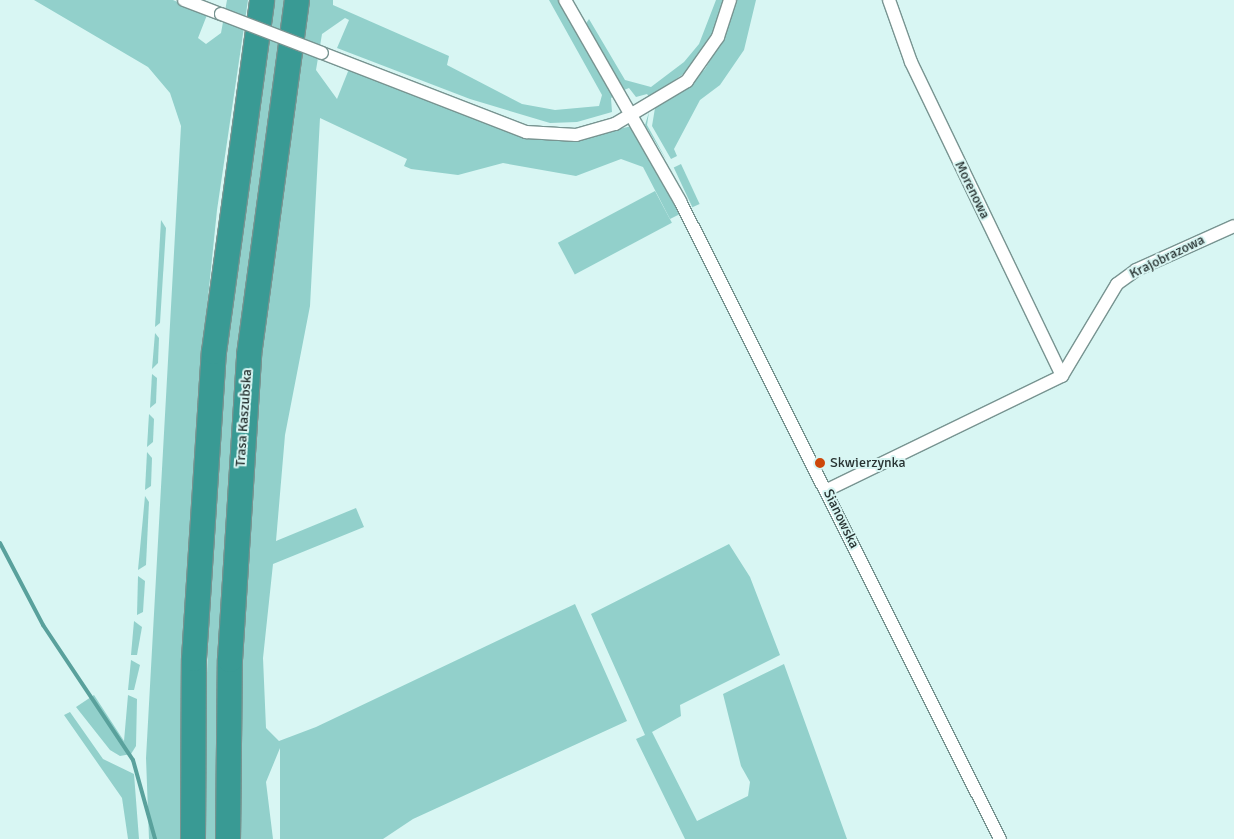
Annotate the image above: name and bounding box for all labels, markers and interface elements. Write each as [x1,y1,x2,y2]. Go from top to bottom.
street label: Morenowa [951,158,993,222]
street label: Krajobrazowa [1127,232,1207,282]
street label: Trasa Kaszubska [232,369,256,467]
place label: Skwierzynka [830,455,906,471]
marker: Skwierzynka [814,457,826,469]
street label: Sianowska [819,487,863,551]

